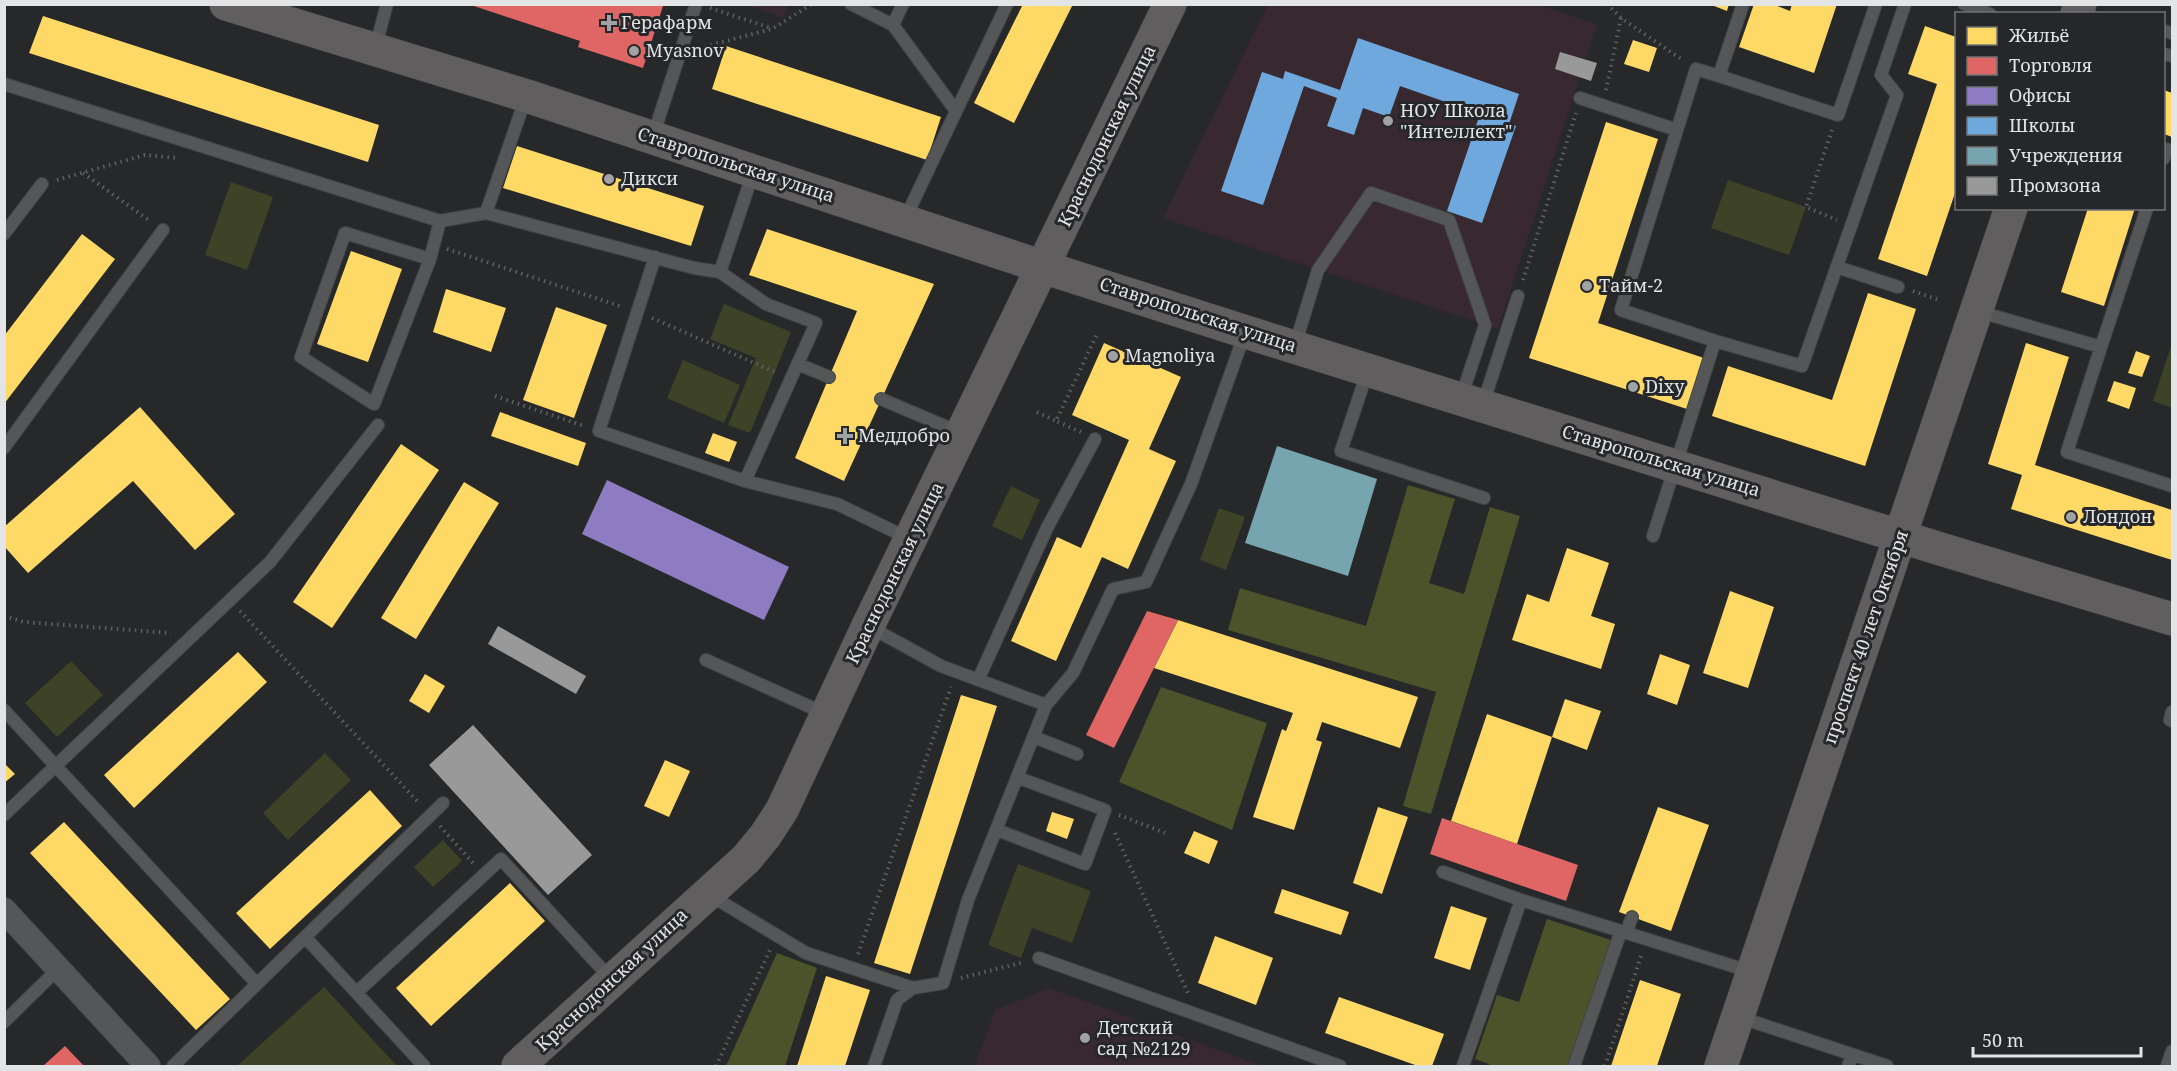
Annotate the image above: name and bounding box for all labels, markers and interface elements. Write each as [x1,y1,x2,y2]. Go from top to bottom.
place label: Герафарм [621,10,712,34]
legend [1955,12,2165,210]
marker: Герафарм [602,16,616,30]
text: Жильё [2008,23,2069,47]
place label: Myasnov [646,38,724,62]
street label: Краснодонская улица [1052,41,1161,231]
marker: Myasnov [627,44,641,58]
text: Торговля [2009,53,2092,77]
text: Офисы [2009,83,2071,107]
place label: НОУ Школа "Интеллект" [1400,98,1512,143]
text: Школы [2009,113,2075,137]
marker: НОУ Школа "Интеллект" [1381,114,1395,128]
street label: Ставропольская улица [635,121,838,207]
text: Учреждения [2009,143,2123,167]
place label: Дикси [621,166,678,190]
marker: Дикси [602,172,616,186]
text: Промзона [2009,173,2101,197]
street label: Ставропольская улица [1097,271,1300,357]
place label: Тайм-2 [1599,273,1663,297]
marker: Тайм-2 [1580,279,1594,293]
place label: Magnoliya [1125,343,1215,367]
marker: Magnoliya [1106,349,1120,363]
place label: Dixy [1645,374,1685,398]
marker: Dixy [1626,380,1640,394]
street label: Ставропольская улица [1559,418,1763,502]
place label: Меддобро [858,423,950,447]
marker: Меддобро [836,427,854,445]
street label: Краснодонская улица [840,478,949,668]
place label: Лондон [2083,504,2152,528]
marker: Лондон [2064,510,2078,524]
street label: проспект 40 лет Октября [1817,527,1913,747]
street label: Краснодонская улица [530,902,692,1056]
place label: Детский сад №2129 [1097,1015,1191,1060]
scale bar [1973,1020,2141,1058]
text: 50 m [1982,1028,2024,1052]
marker: Детский сад №2129 [1078,1031,1092,1045]

